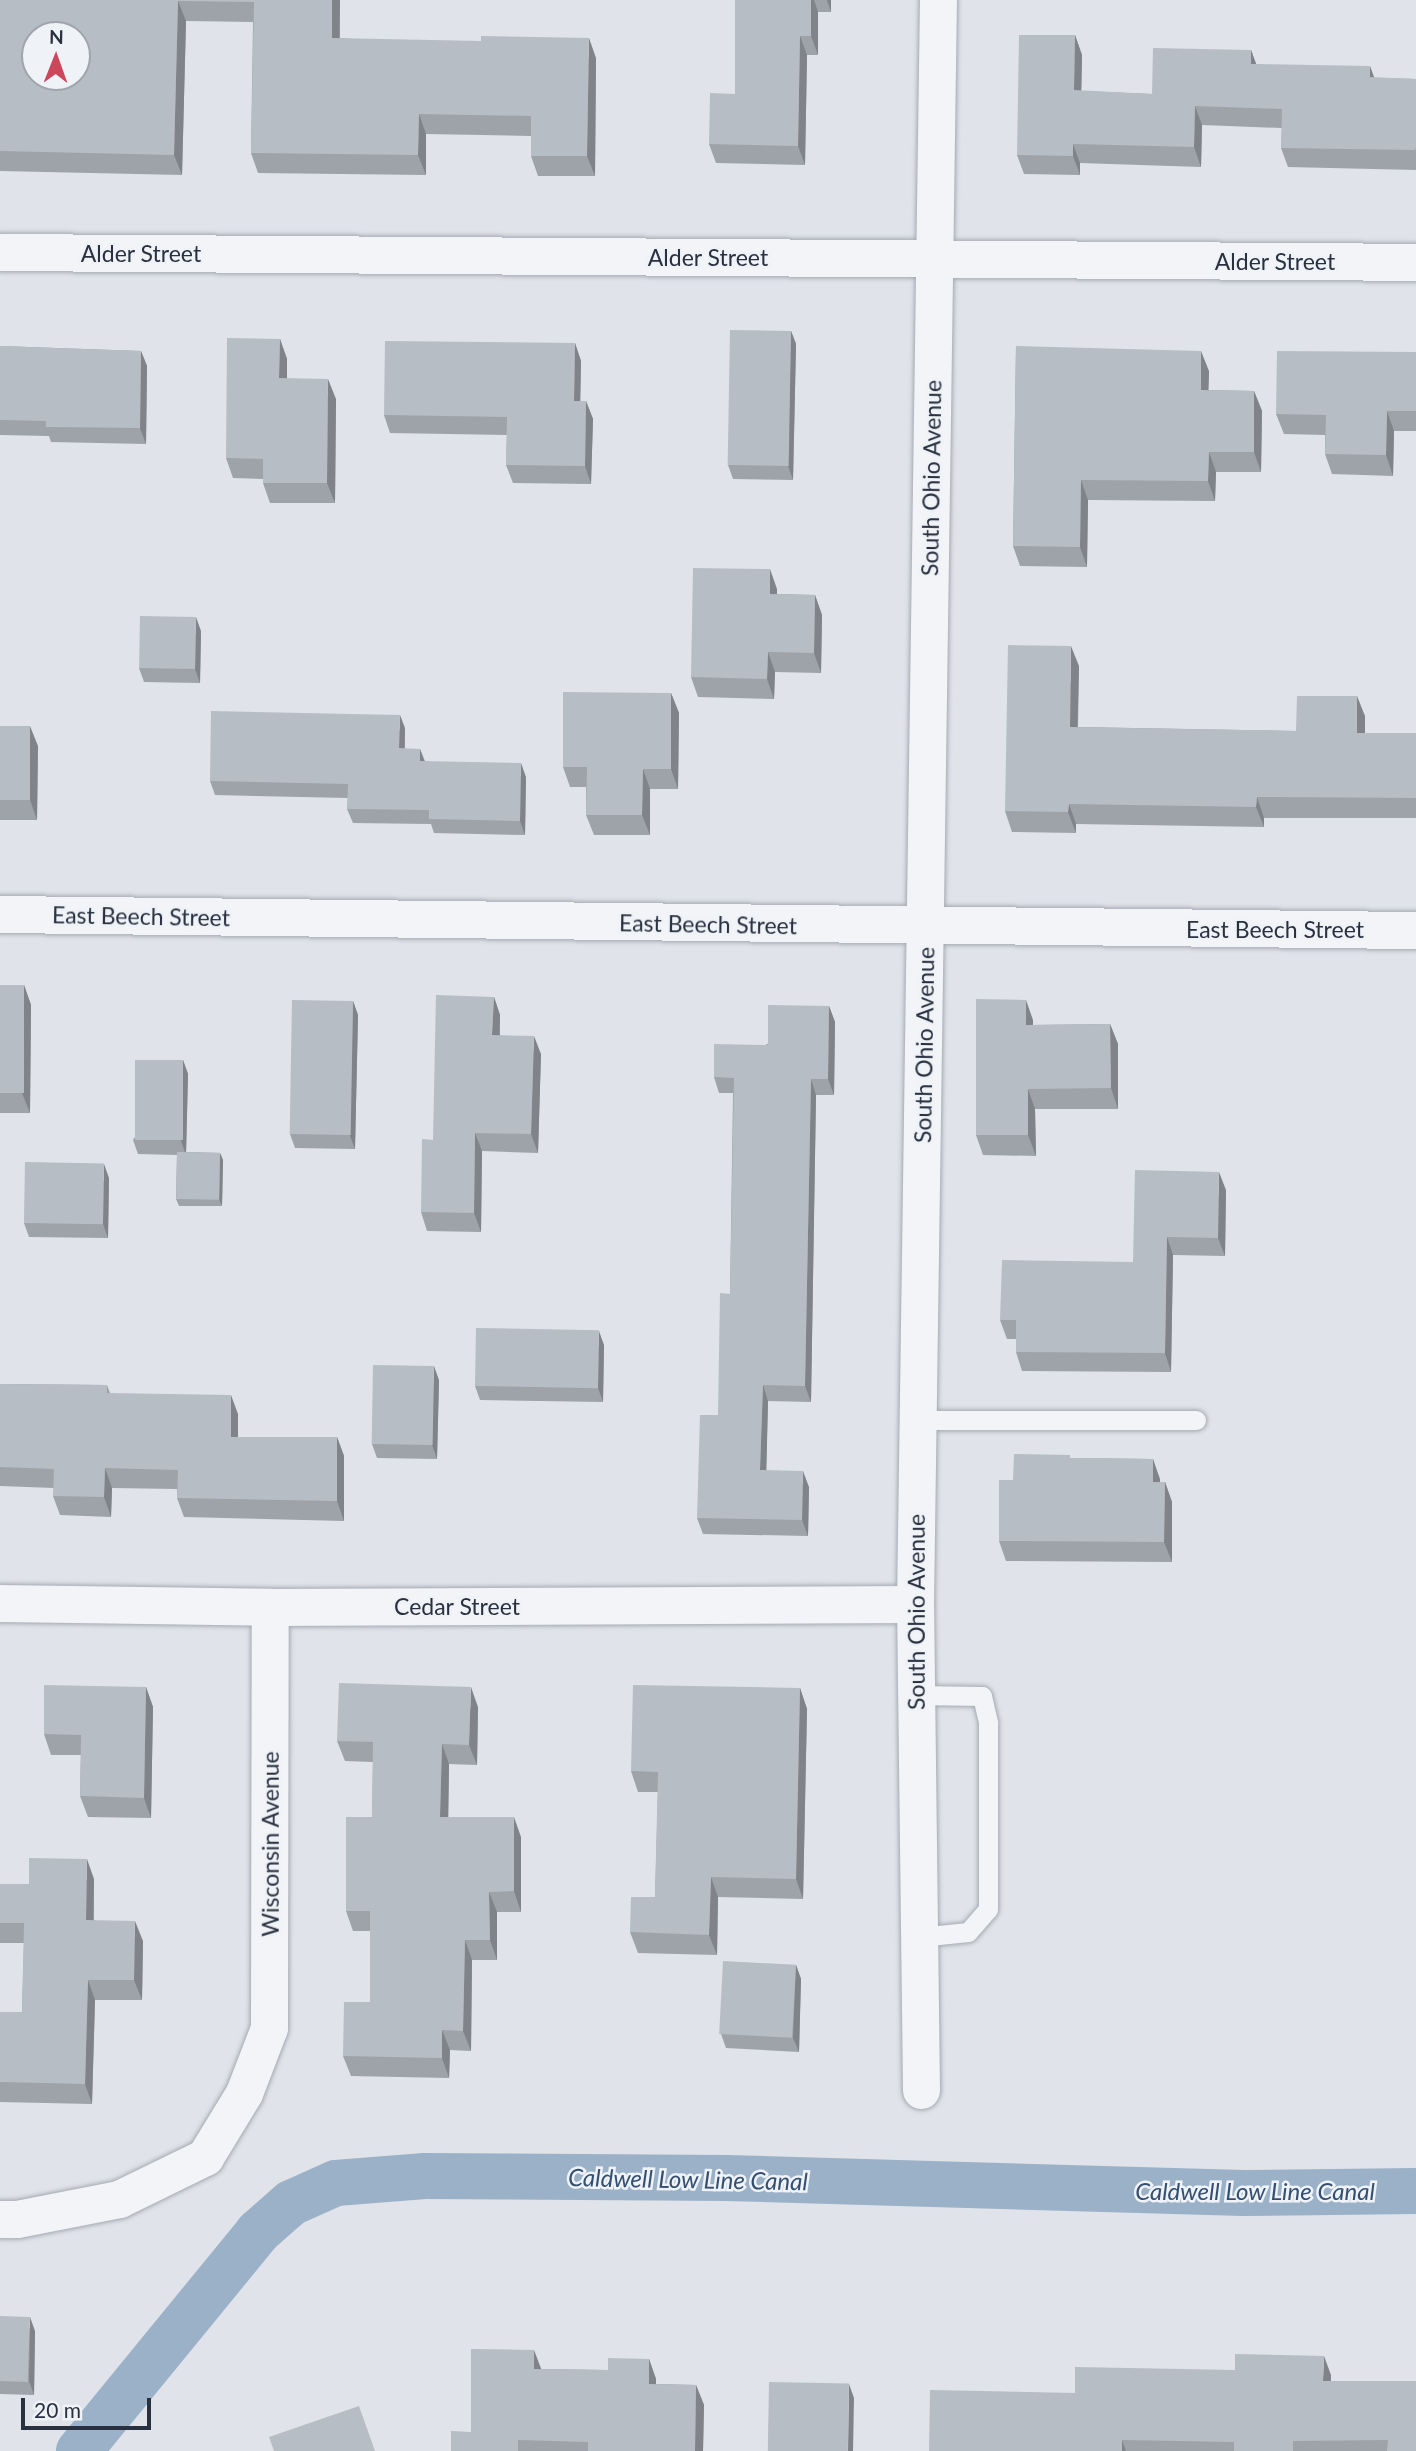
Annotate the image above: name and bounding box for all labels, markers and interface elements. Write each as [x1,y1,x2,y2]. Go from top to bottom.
north arrow [21,21,91,91]
text: N [49,25,64,48]
street label: Alder Street [81,239,201,267]
street label: Alder Street [648,243,768,271]
street label: Alder Street [1215,247,1335,275]
street label: South Ohio Avenue [915,379,947,577]
street label: East Beech Street [52,901,230,931]
street label: East Beech Street [619,909,797,939]
street label: East Beech Street [1186,915,1364,943]
street label: South Ohio Avenue [908,946,940,1144]
street label: South Ohio Avenue [902,1514,930,1710]
street label: Cedar Street [394,1592,520,1620]
street label: Wisconsin Avenue [256,1751,284,1937]
water label: Caldwell Low Line Canal [568,2163,808,2195]
water label: Caldwell Low Line Canal [1135,2177,1375,2205]
scale bar [24,2384,154,2428]
text: 20 m [34,2397,81,2422]

